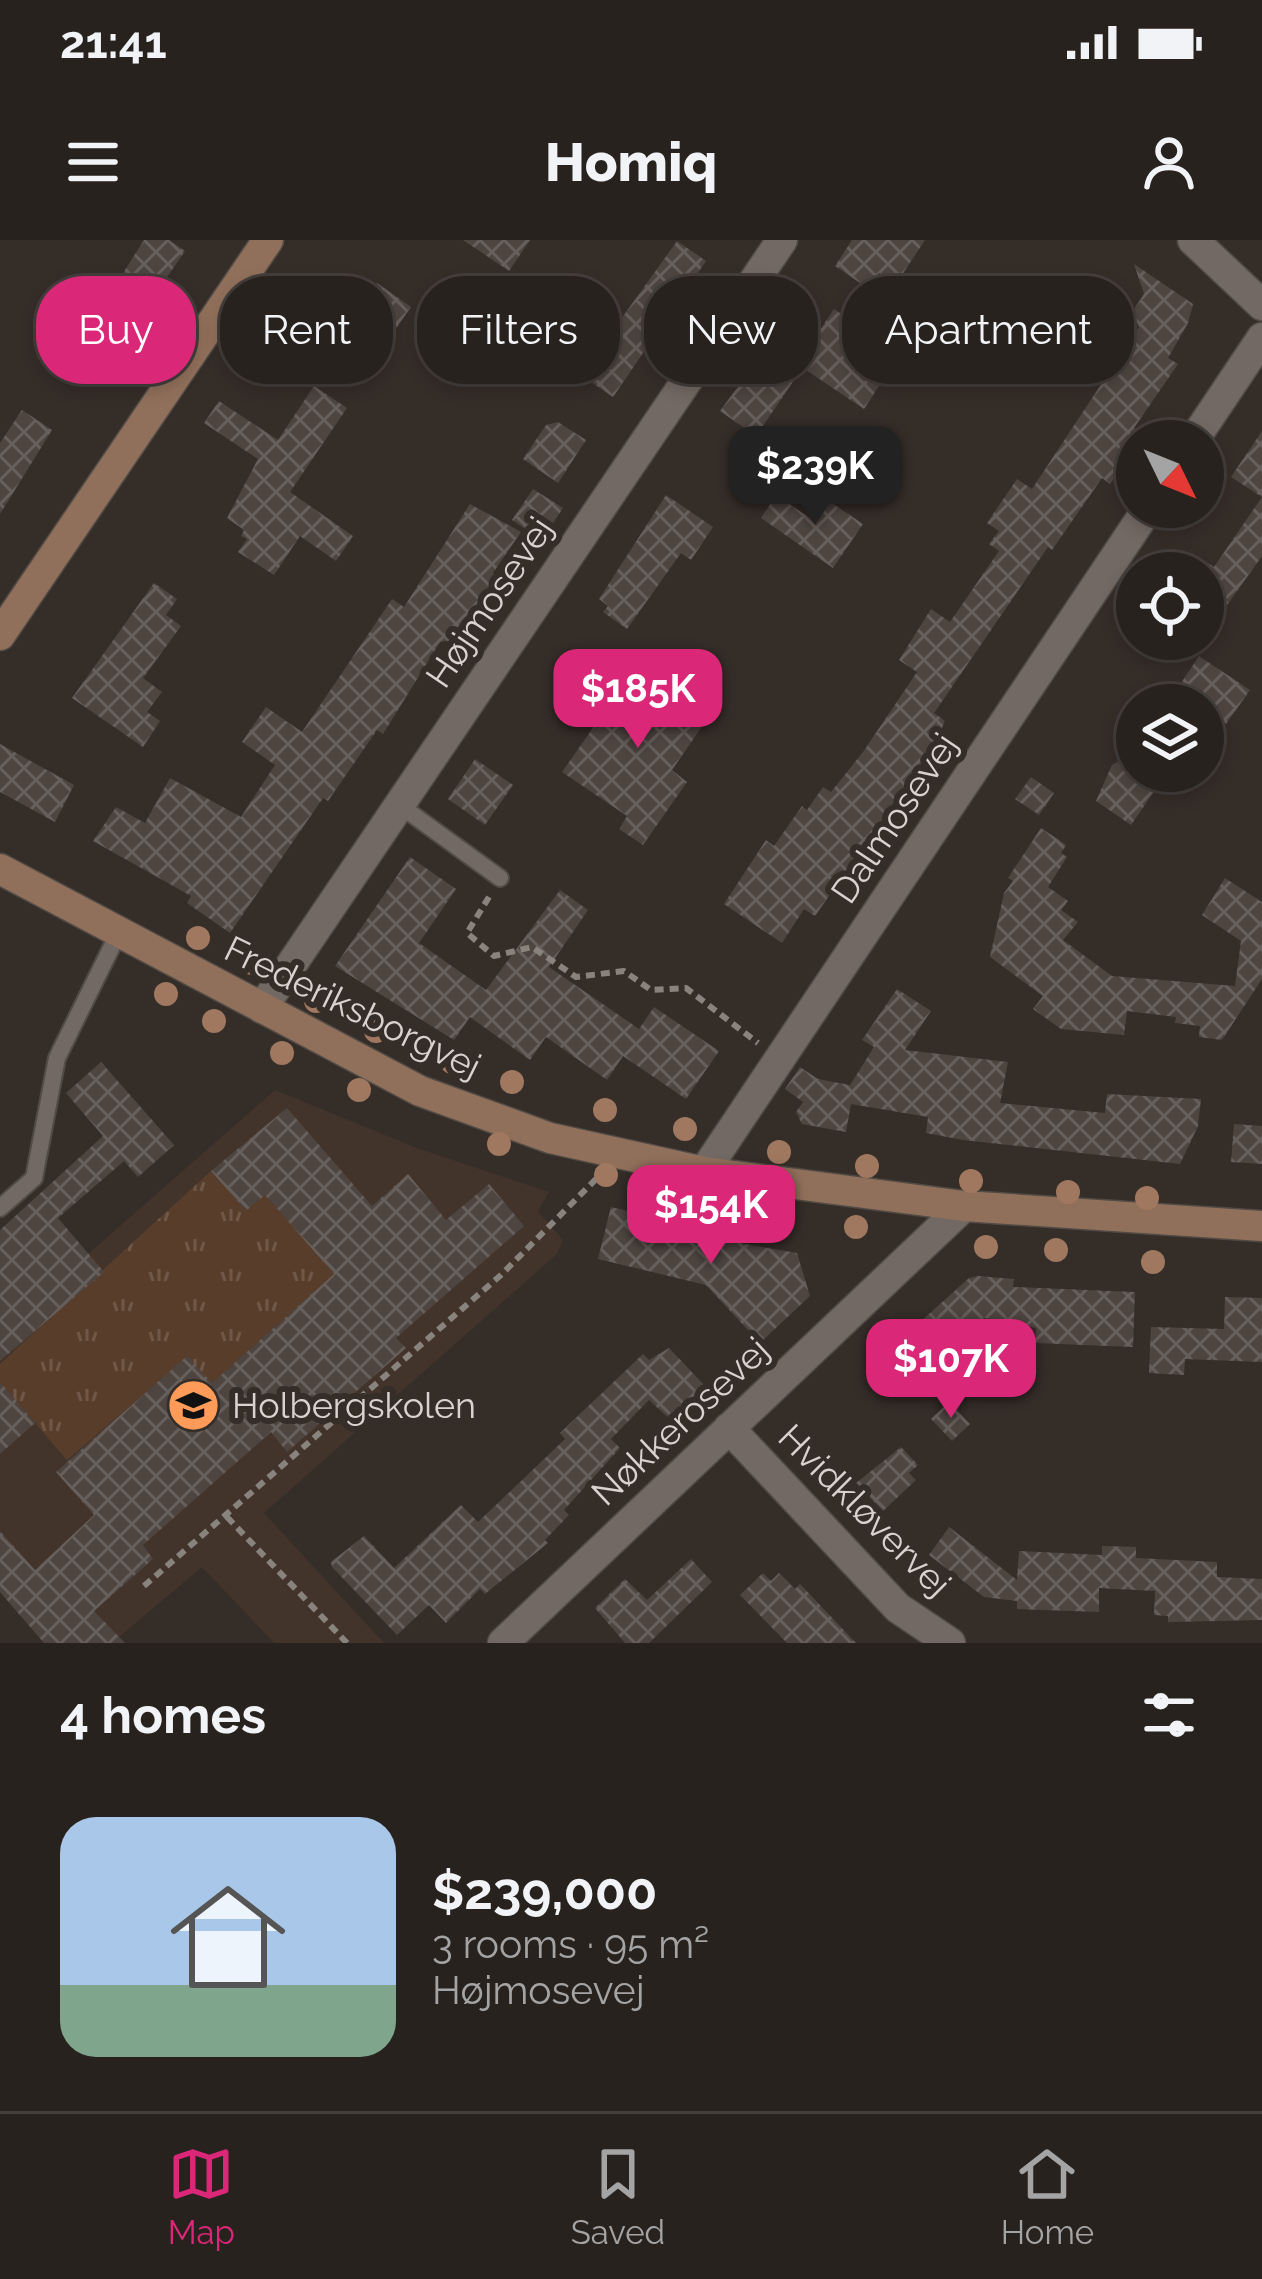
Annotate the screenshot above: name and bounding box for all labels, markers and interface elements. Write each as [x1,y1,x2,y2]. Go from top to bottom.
text: 21:41 [60,16,167,69]
icon: menu [60,129,126,195]
icon: person [1136,129,1202,195]
text: Homiq [545,130,717,194]
chip: Buy [36,276,196,384]
chip: Rent [220,276,393,384]
chip: Filters [417,276,620,384]
chip: New [644,276,818,384]
chip: Apartment [842,276,1134,384]
north arrow [1116,420,1224,528]
map controls [1116,420,1224,792]
pin: $239K [731,426,899,528]
text: $239K [756,442,874,488]
street label: Højmosevej [417,509,561,695]
button: locate [1116,552,1224,660]
pin: $185K [554,649,722,751]
text: $185K [580,665,696,711]
button: layers [1116,684,1224,792]
street label: Dalmosevej [822,725,966,911]
street label: Frederiksborgvej [218,927,488,1087]
pin: $154K [627,1165,795,1267]
text: $154K [654,1181,768,1227]
pin: $107K [867,1319,1035,1421]
street label: Nøkkerosevej [583,1328,777,1514]
text: $107K [893,1335,1009,1381]
school or university icon: Holbergskolen [165,1377,221,1433]
place label: Holbergskolen [232,1384,476,1426]
street label: Hvidkløvervej [770,1415,960,1605]
icon: filters [1136,1682,1202,1748]
text: 4 homes [60,1685,266,1745]
text: $239,000 [432,1861,657,1921]
icon: home [156,1865,300,2009]
text: 3 rooms · 95 m² [432,1921,709,1967]
text: Højmosevej [432,1967,644,2013]
tab: Map [168,2141,235,2252]
tab: Saved [571,2141,665,2252]
tab: Home [1001,2141,1094,2252]

